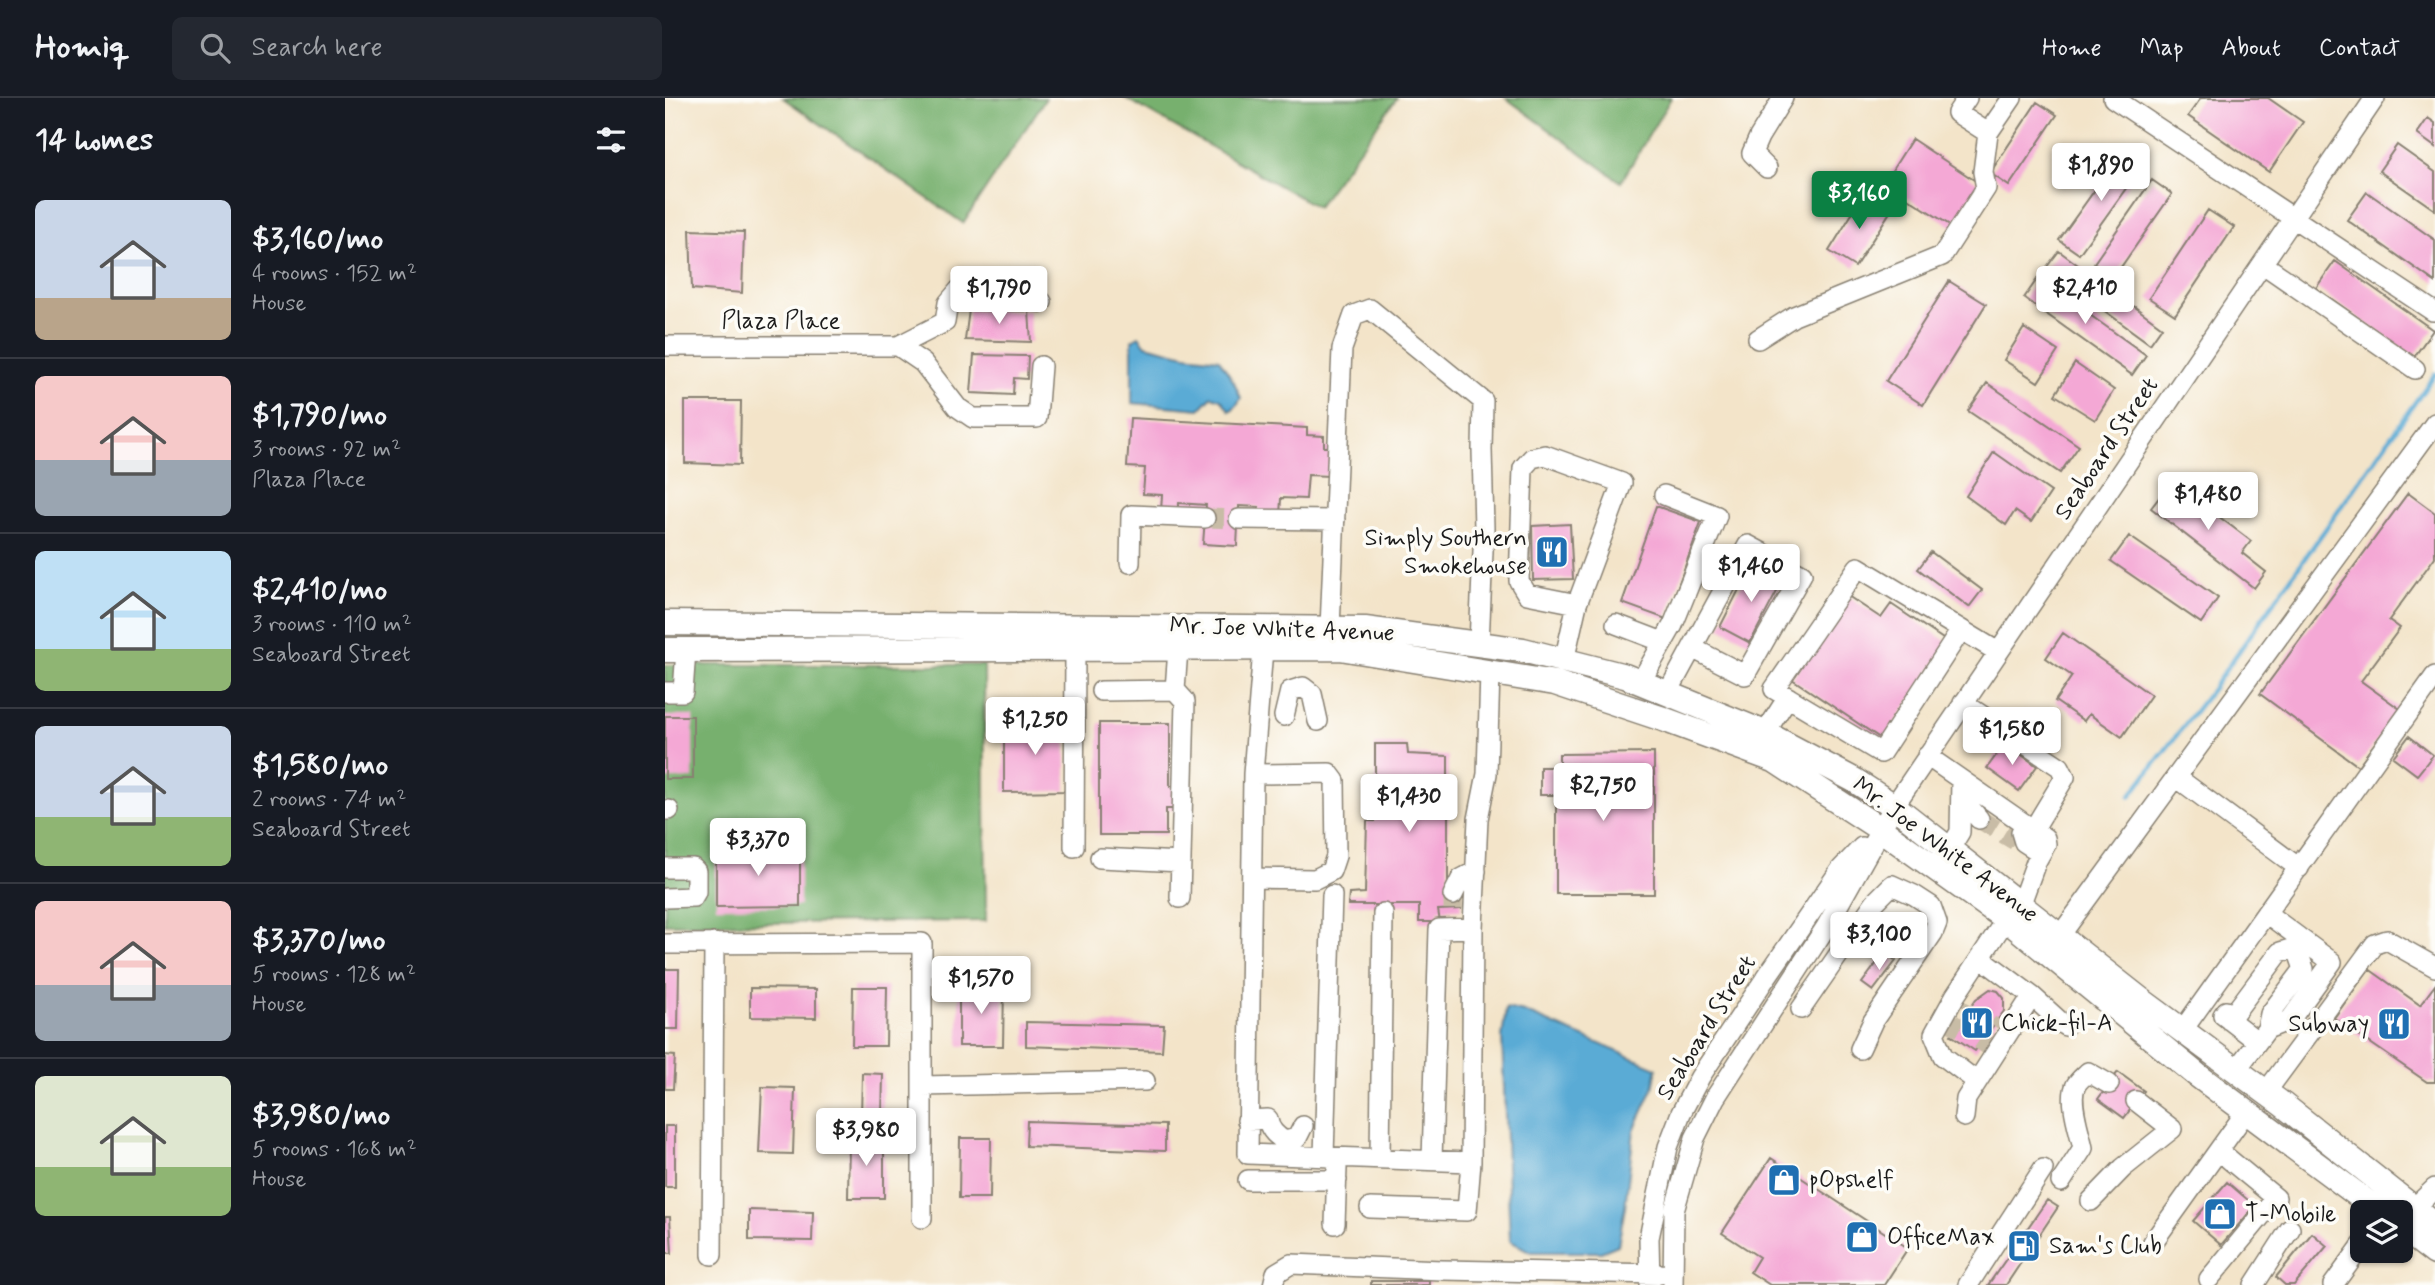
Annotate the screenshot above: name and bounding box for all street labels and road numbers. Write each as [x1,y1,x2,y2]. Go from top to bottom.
street label: Plaza Place [722,306,841,337]
street label: Seaboard Street [2048,372,2166,526]
street label: Mr. Joe White Avenue [1169,611,1395,649]
street label: Mr. Joe White Avenue [1846,770,2044,930]
street label: Seaboard Street [1650,950,1764,1106]

